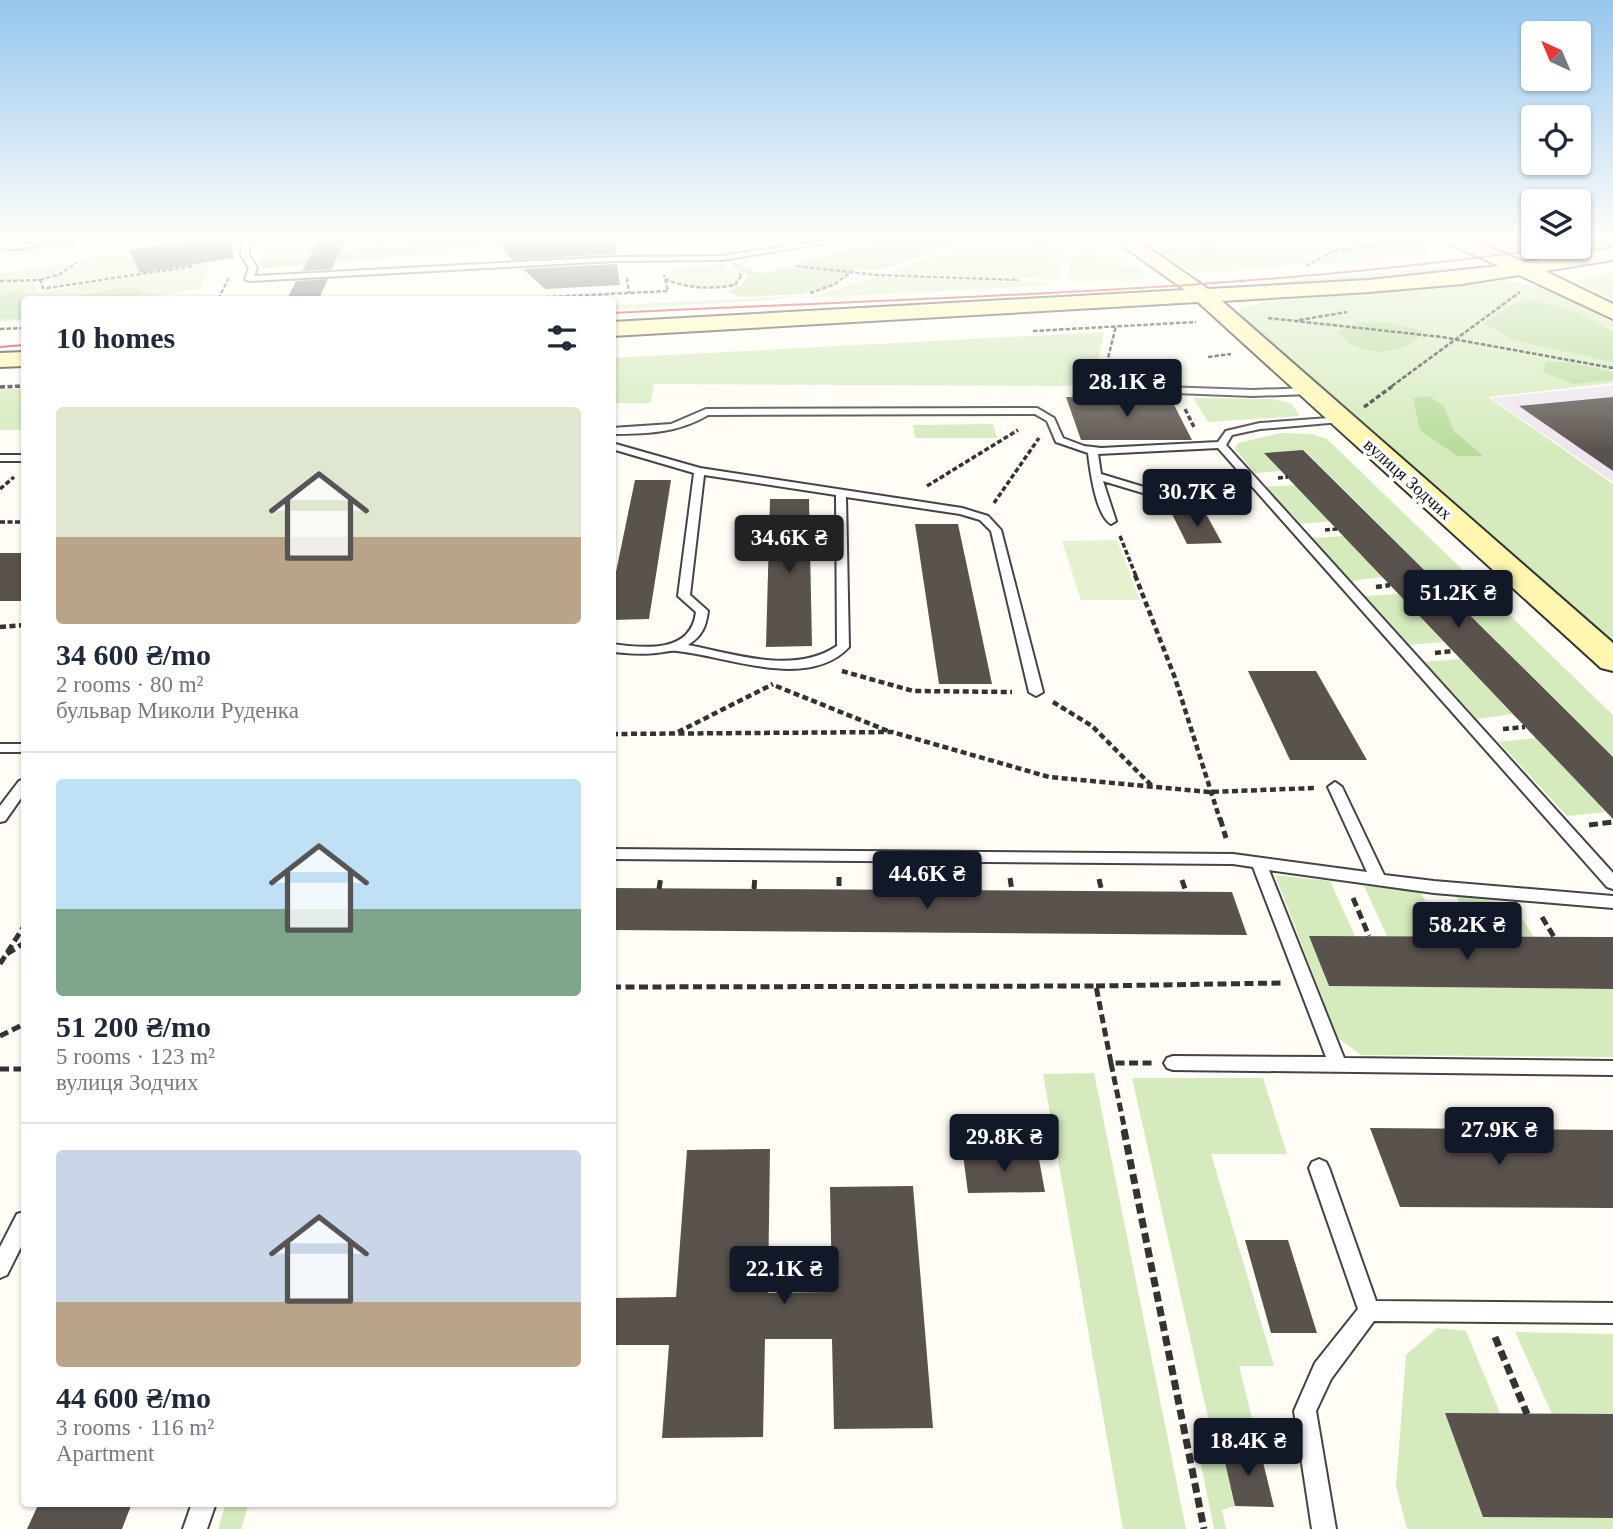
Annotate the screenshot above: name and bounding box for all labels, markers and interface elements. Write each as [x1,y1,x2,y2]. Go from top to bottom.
north arrow [1521,21,1591,91]
map controls [1521,21,1591,259]
button: locate [1521,105,1591,175]
button: layers [1521,189,1591,259]
icon: filters [543,319,581,357]
text: 10 homes [56,321,175,354]
pin: 28.1K ₴ [1062,360,1192,419]
text: 28.1K ₴ [1089,369,1165,394]
street label: вулиця Зодчих [1360,434,1456,524]
icon: home [256,453,382,579]
pin: 30.7K ₴ [1132,470,1262,529]
text: 30.7K ₴ [1159,479,1235,504]
pin: 34.6K ₴ [724,516,854,575]
text: 34.6K ₴ [751,525,827,550]
pin: 51.2K ₴ [1393,570,1523,630]
text: 51.2K ₴ [1420,580,1496,605]
text: 34 600 ₴/mo [56,638,211,671]
text: 2 rooms · 80 m² [56,672,203,697]
text: бульвар Миколи Руденка [56,698,299,723]
icon: home [256,825,382,951]
pin: 44.6K ₴ [862,852,992,911]
text: 44.6K ₴ [889,861,965,886]
pin: 58.2K ₴ [1402,902,1532,962]
text: 58.2K ₴ [1429,912,1505,937]
text: 51 200 ₴/mo [56,1010,211,1043]
text: 5 rooms · 123 m² [56,1044,215,1069]
text: вулиця Зодчих [56,1070,198,1095]
pin: 27.9K ₴ [1434,1108,1564,1167]
pin: 29.8K ₴ [939,1114,1069,1174]
text: 27.9K ₴ [1461,1117,1537,1142]
text: 29.8K ₴ [966,1124,1042,1149]
icon: home [256,1196,382,1322]
pin: 22.1K ₴ [719,1246,849,1306]
text: 22.1K ₴ [746,1256,822,1281]
text: 44 600 ₴/mo [56,1381,211,1414]
text: 3 rooms · 116 m² [56,1415,214,1440]
pin: 18.4K ₴ [1183,1418,1313,1478]
text: 18.4K ₴ [1210,1428,1286,1453]
text: Apartment [56,1441,154,1466]

